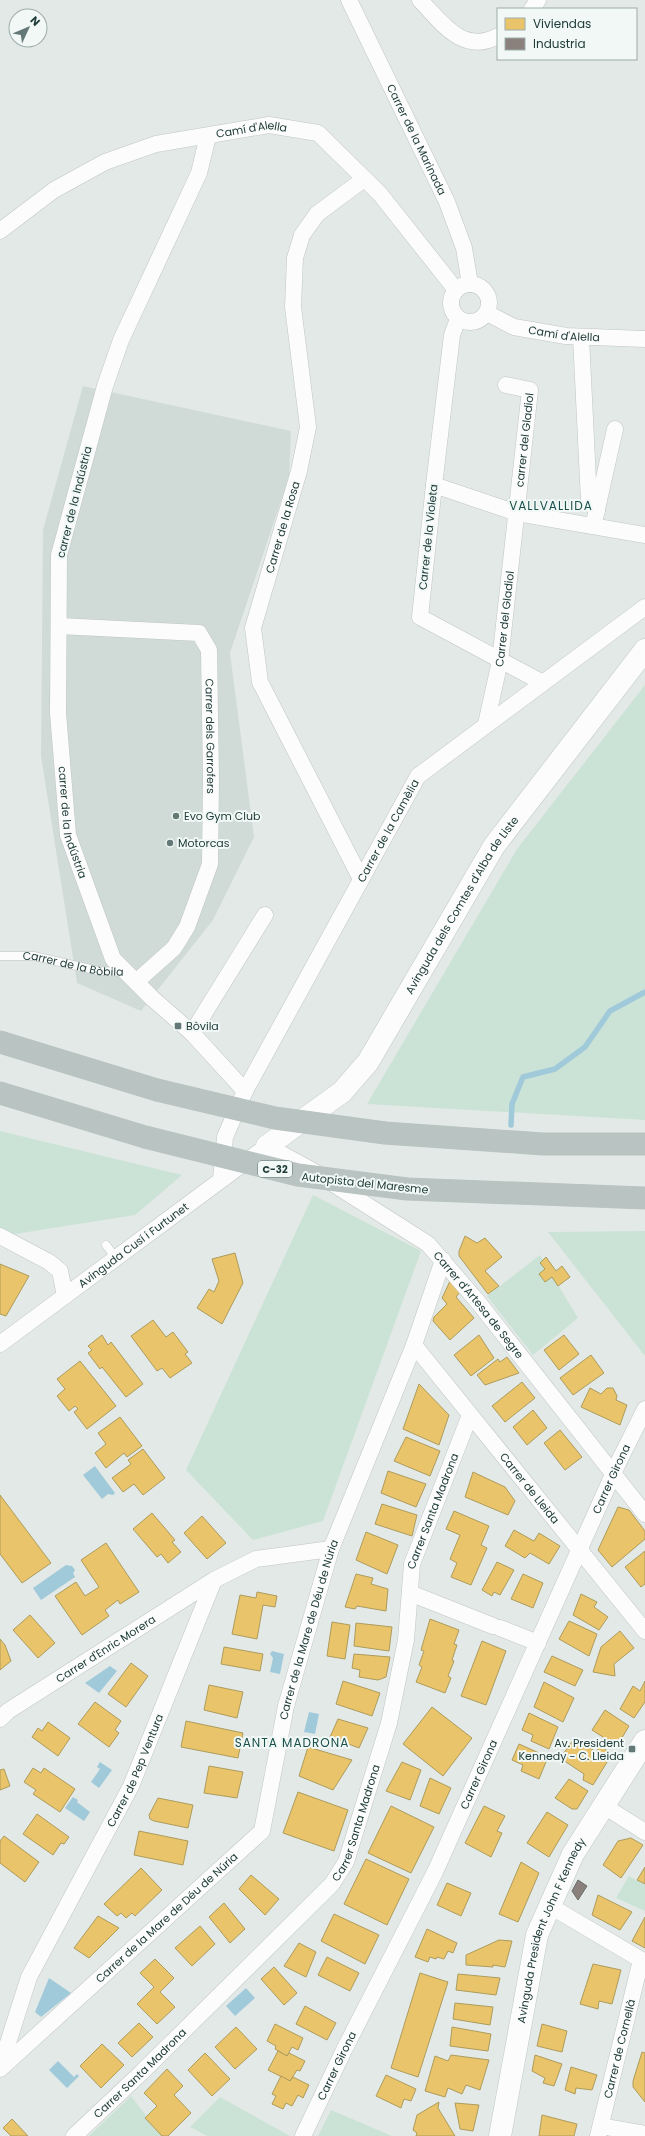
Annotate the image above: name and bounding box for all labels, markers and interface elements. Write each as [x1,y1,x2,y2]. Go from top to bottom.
north arrow [8,8,48,48]
legend [497,8,637,60]
text: N [27,13,44,30]
text: Viviendas [533,15,591,32]
text: Industria [533,35,586,52]
street label: Carrer de la Marinada [383,81,450,198]
street label: Camí d'Alella [215,117,288,142]
street label: Camí d'Alella [527,322,600,345]
street label: carrer del Gladiol [511,392,538,488]
street label: carrer de la Indústria [52,444,96,560]
street label: Carrer de la Rosa [261,479,304,575]
street label: Carrer de la Violeta [414,483,442,591]
district label: VALLVALLIDA [509,497,593,514]
street label: Carrer del Gladiol [491,570,518,668]
street label: Carrer dels Garrofers [201,678,219,794]
street label: carrer de la Indústria [54,766,91,881]
street label: Carrer de la Camèlia [353,776,423,885]
place label: Evo Gym Club [184,808,260,824]
marker: Evo Gym Club [171,811,181,821]
street label: Avinguda dels Comtes d'Alba de Liste [401,813,522,997]
place label: Motorcas [178,835,230,851]
marker: Motorcas [165,838,175,848]
street label: Carrer de la Bòbila [23,948,124,980]
place label: Bòvila [186,1018,219,1034]
marker: Bòvila [173,1021,183,1031]
road number: C-32 [258,1161,292,1177]
street label: Autopista del Maresme [301,1168,429,1198]
street label: Avinguda Cusí i Furtunet [75,1199,192,1291]
street label: Carrer d'Artesa de Segre [430,1248,528,1362]
street label: Carrer Girona [588,1441,634,1516]
street label: Carrer de Lleida [496,1449,563,1527]
street label: Carrer Santa Madrona [404,1451,462,1570]
street label: Carrer de la Mare de Déu de Núria [276,1537,342,1721]
street label: Carrer d'Enric Morera [53,1611,159,1687]
street label: Carrer de Pep Ventura [103,1711,167,1830]
district label: SANTA MADRONA [235,1734,349,1751]
place label: Av. President Kennedy - C. Lleida [519,1735,624,1764]
street label: Carrer Girona [456,1737,501,1812]
marker: Av. President Kennedy - C. Lleida [627,1744,637,1754]
street label: Carrer Santa Madrona [328,1762,384,1884]
street label: Avinguda President John F Kennedy [513,1834,590,2024]
street label: Carrer de la Mare de Déu de Núria [92,1849,241,1987]
street label: Carrer de Cornellà [600,1997,639,2100]
street label: Carrer Santa Madrona [90,2025,190,2122]
street label: Carrer Girona [313,2028,360,2103]

